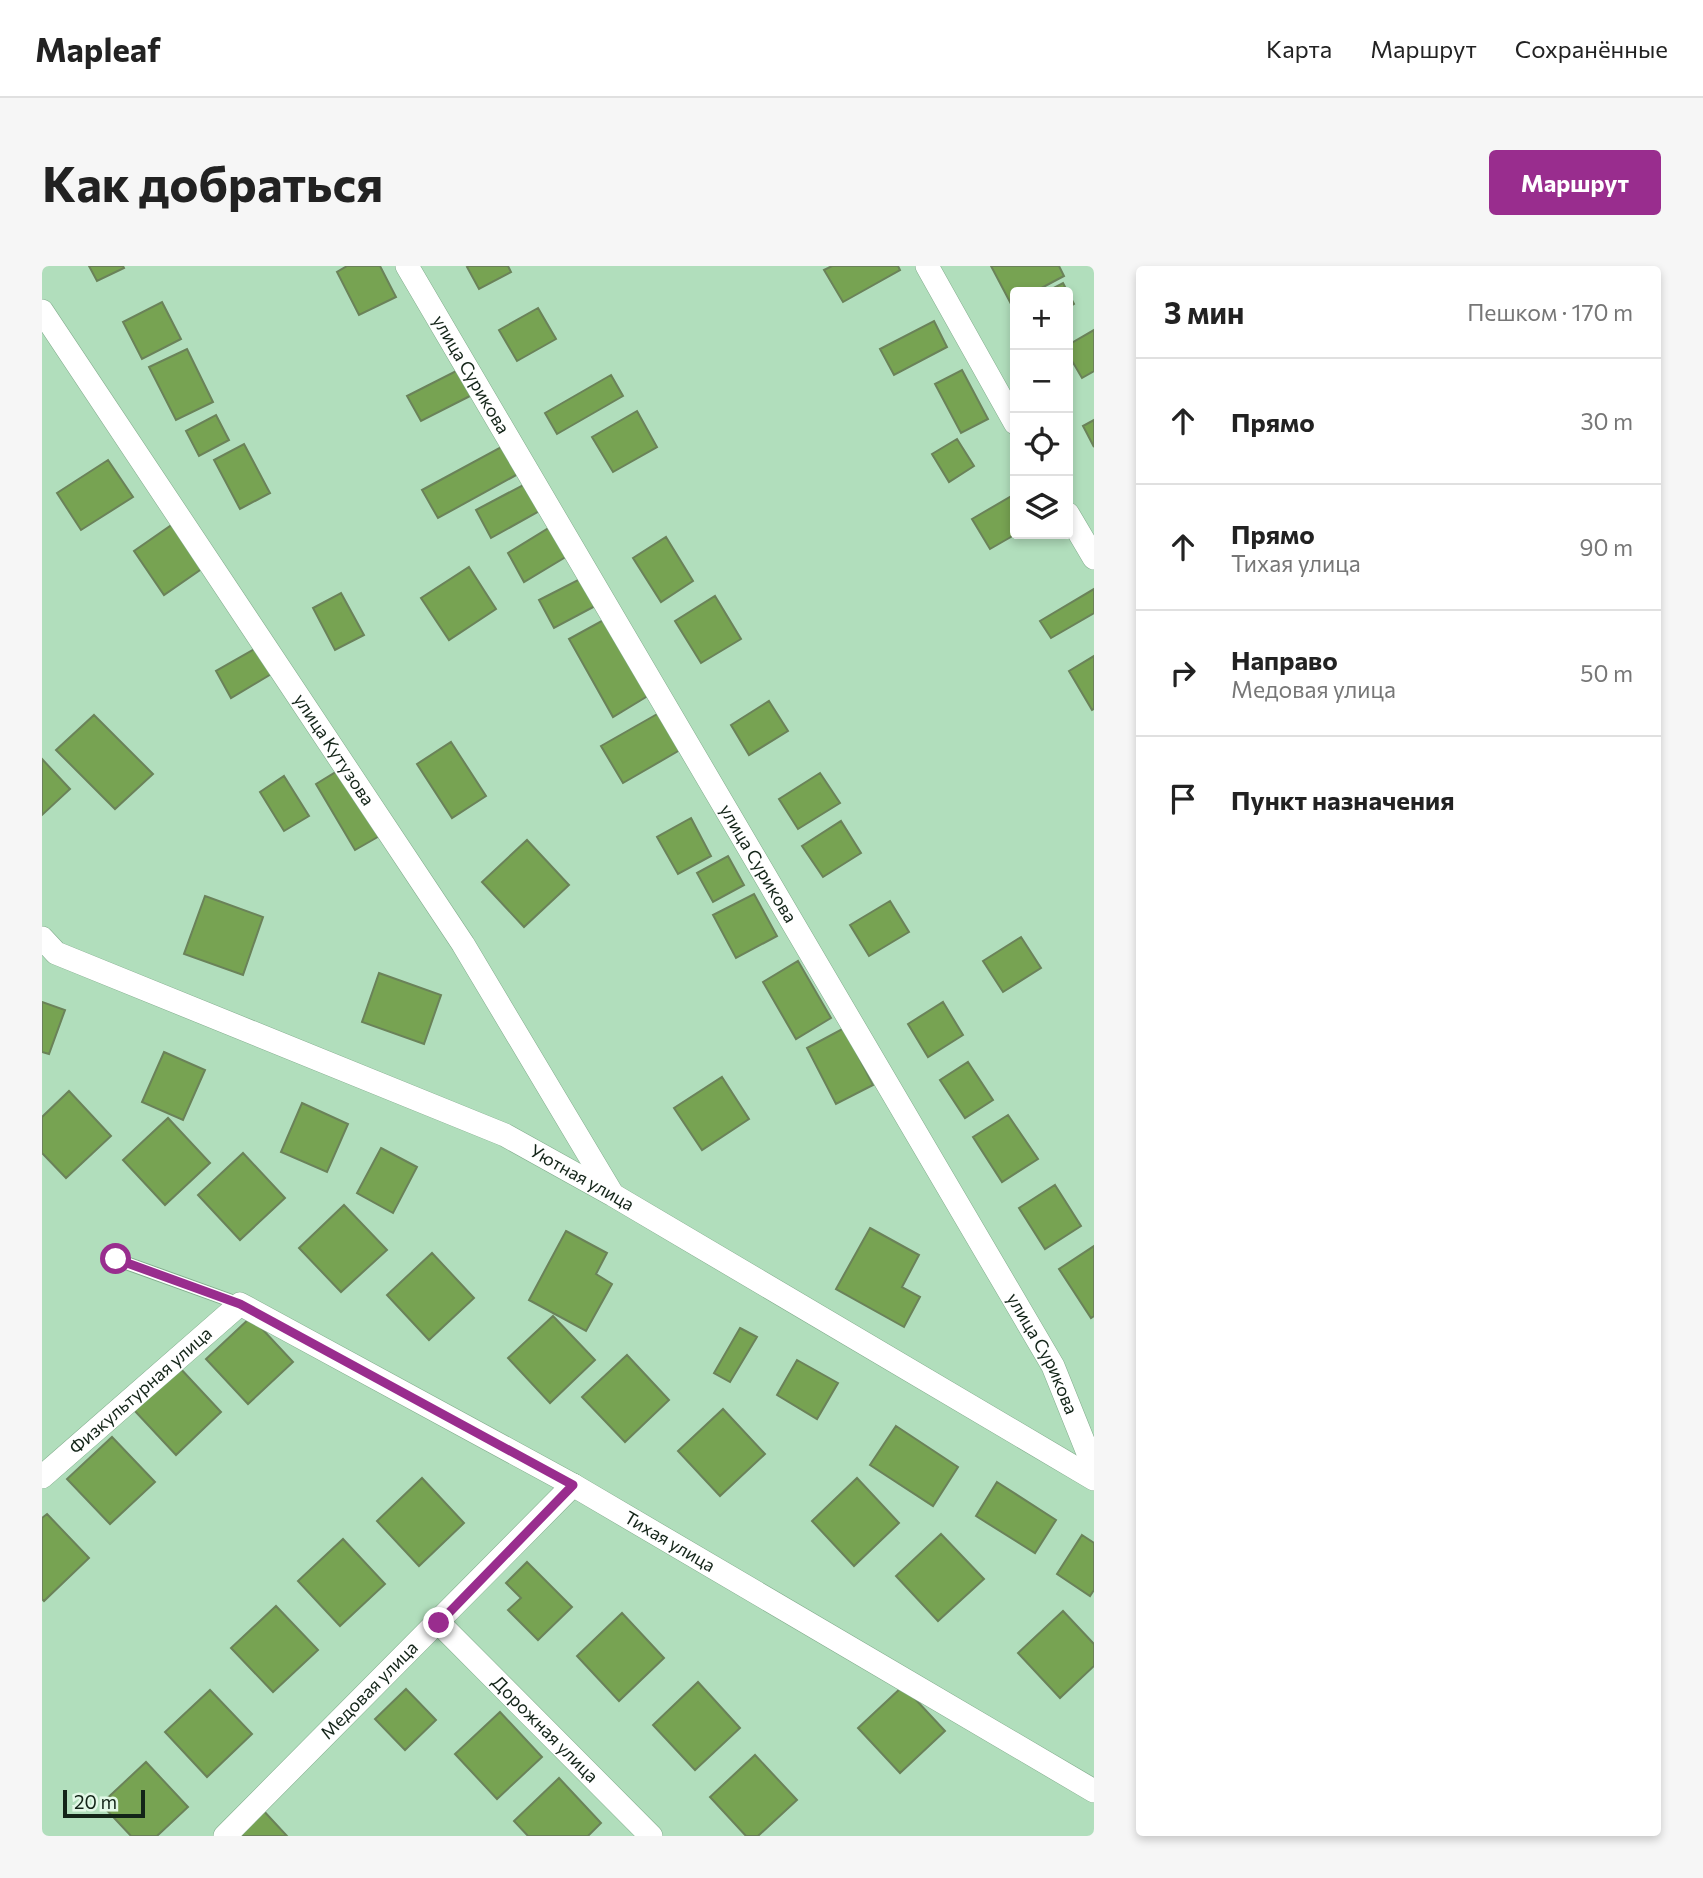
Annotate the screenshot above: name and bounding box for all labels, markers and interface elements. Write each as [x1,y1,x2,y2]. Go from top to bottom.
text: Mapleaf [35,28,161,69]
text: Карта [1266,34,1332,63]
text: Маршрут [1370,34,1477,63]
text: Сохранённые [1515,34,1668,63]
button: Маршрут [1489,150,1661,215]
text: Как добраться [42,152,383,212]
map controls [1010,287,1073,539]
button: + [1010,287,1073,350]
text: 3 мин [1164,293,1244,330]
text: Пешком · 170 m [1467,298,1633,326]
street label: улица Сурикова [428,311,515,437]
button: − [1010,350,1073,413]
icon: ahead [1164,402,1202,440]
text: Прямо [1231,406,1315,437]
text: 30 m [1580,407,1633,435]
button: locate [1010,413,1073,476]
button: layers [1010,476,1073,539]
text: Прямо [1231,518,1315,549]
icon: ahead [1164,528,1202,566]
text: 90 m [1580,533,1633,561]
text: Тихая улица [1231,549,1361,577]
text: Направо [1231,644,1338,675]
icon: right [1164,654,1202,692]
text: 50 m [1580,659,1633,687]
text: Медовая улица [1231,675,1396,703]
street label: улица Кутузова [290,689,380,809]
icon: arrive [1164,780,1202,818]
text: Пункт назначения [1231,784,1455,815]
street label: улица Сурикова [715,800,802,926]
street label: Уютная улица [526,1139,638,1215]
route start [100,1243,131,1274]
street label: улица Сурикова [1003,1289,1083,1417]
street label: Физкультурная улица [64,1322,216,1458]
street label: Тихая улица [621,1506,719,1576]
route end [423,1607,454,1638]
street label: Медовая улица [315,1636,422,1743]
street label: Дорожная улица [488,1671,603,1787]
scale bar [63,1787,145,1819]
text: 20 m [74,1790,117,1813]

